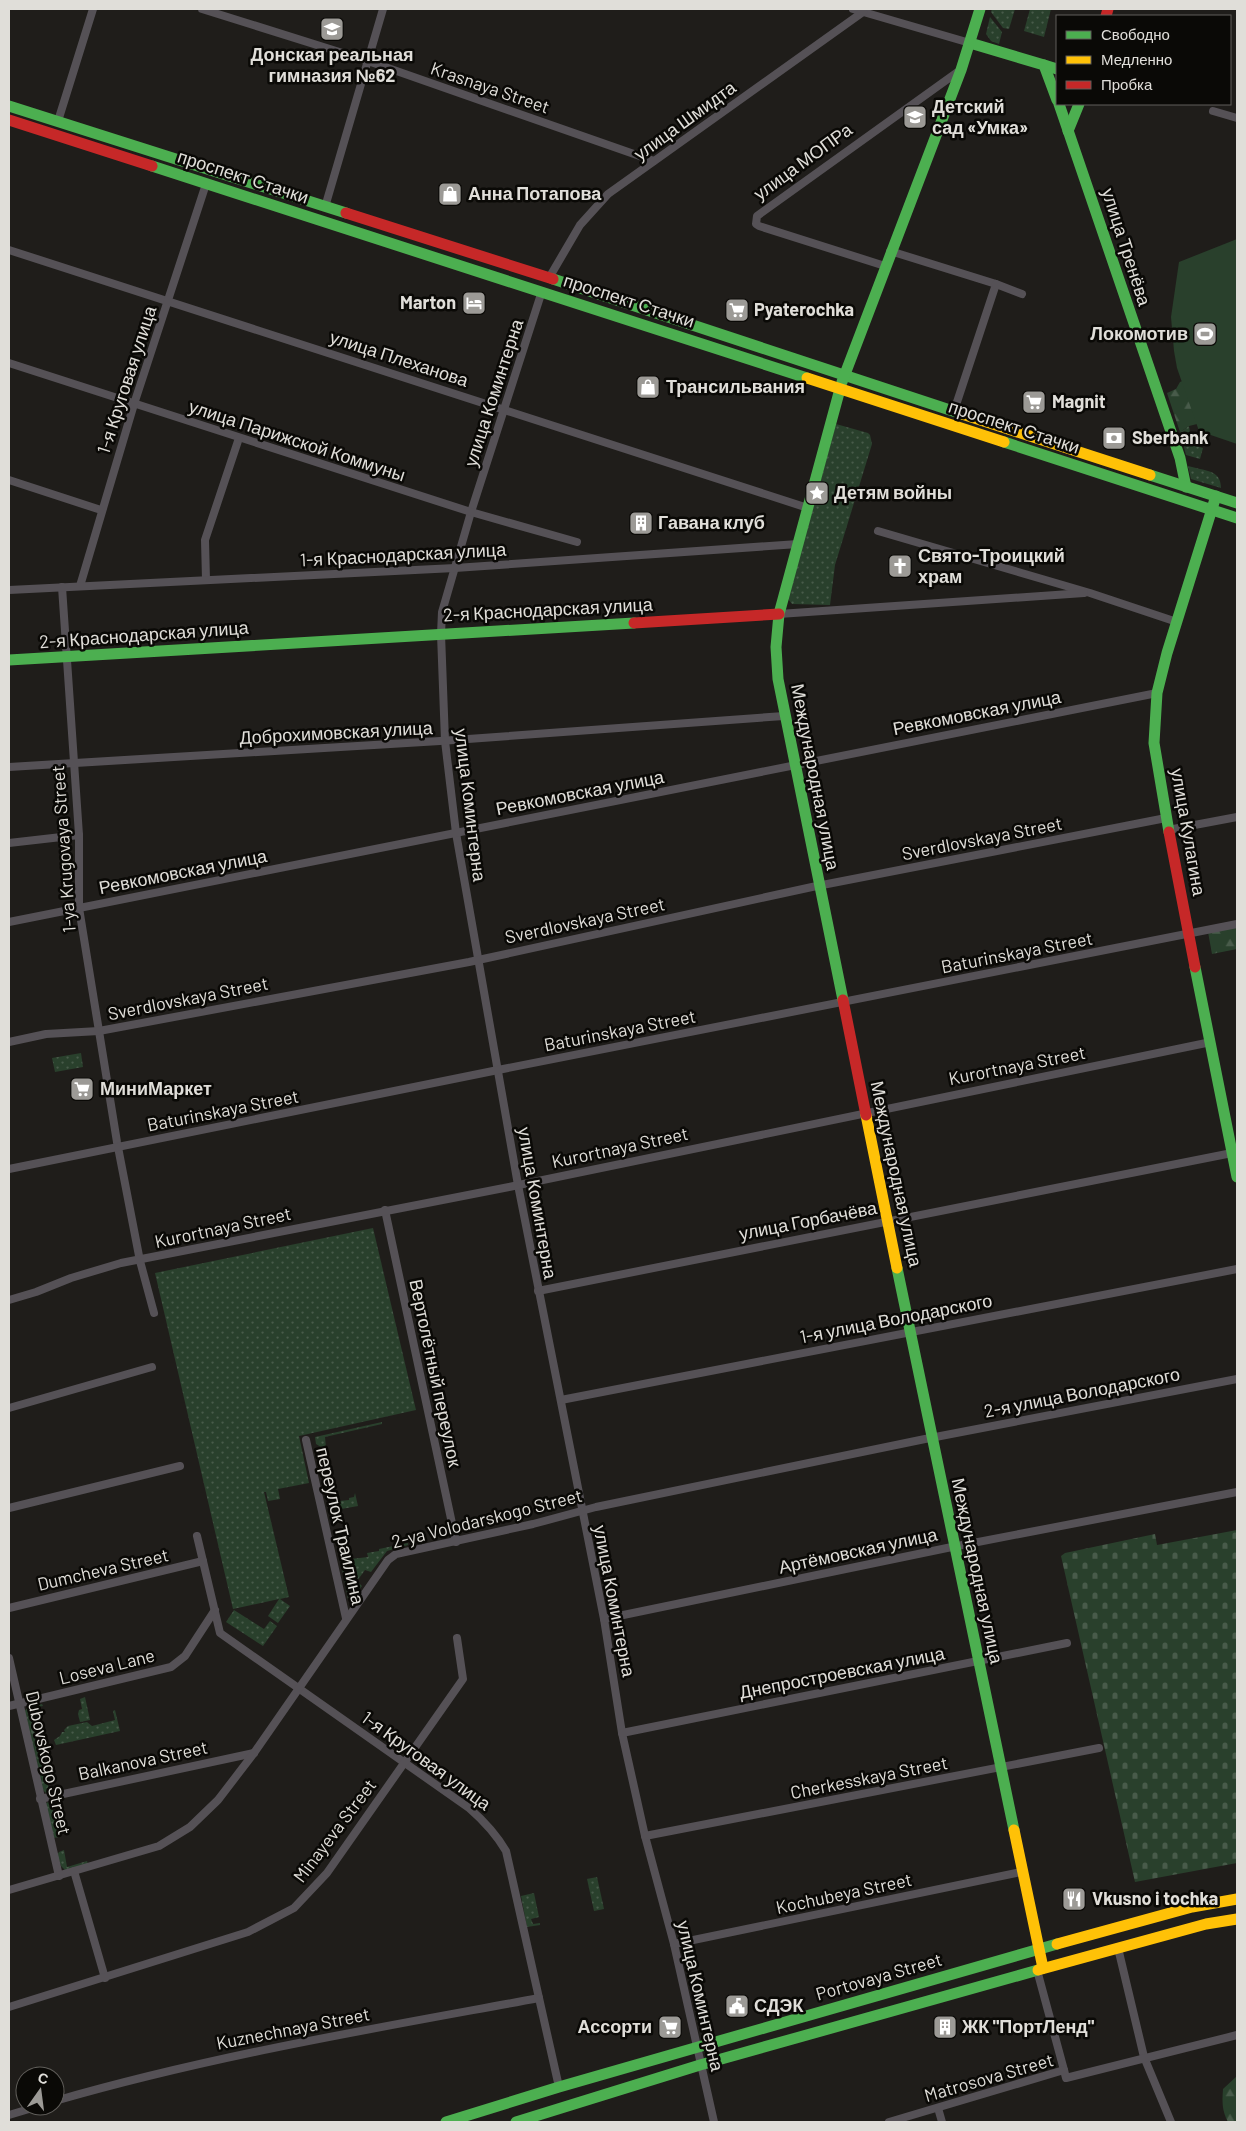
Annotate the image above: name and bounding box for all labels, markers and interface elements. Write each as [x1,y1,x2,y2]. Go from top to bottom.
legend [1056,15,1231,105]
school or university icon: Донская реальная гимназия №62 [319,16,345,42]
text: Свободно [1101,25,1170,43]
place label: Донская реальная гимназия №62 [251,43,413,86]
text: Медленно [1101,50,1172,68]
street label: Krasnaya Street [428,56,553,118]
street label: улица Шмидта [629,75,740,165]
text: Пробка [1101,75,1153,93]
place label: Детский сад «Умка» [932,95,1028,138]
school or university icon: Детский сад «Умка» [902,104,928,130]
street label: улица МОПРа [749,117,857,204]
street label: проспект Стачки [175,145,312,208]
shop icon: Анна Потапова [437,181,463,207]
place label: Анна Потапова [468,182,602,204]
street label: улица Тренёва [1098,185,1157,309]
street label: проспект Стачки [561,269,698,332]
hotel icon: Marton [461,290,487,316]
place label: Marton [400,291,456,313]
supermarket icon: Pyaterochka [724,297,750,323]
place label: Pyaterochka [754,298,854,320]
street label: 1-я Круговая улица [92,302,161,457]
street label: улица Коминтерна [459,315,528,469]
sports icon: Локомотив [1192,321,1218,347]
place label: Локомотив [1090,322,1188,344]
street label: улица Плеханова [327,325,472,391]
shop icon: Трансильвания [635,374,661,400]
place label: Трансильвания [666,375,805,397]
supermarket icon: Magnit [1021,389,1047,415]
place label: Magnit [1052,390,1106,412]
street label: улица Парижской Коммуны [186,395,408,485]
street label: проспект Стачки [946,395,1083,458]
bank icon: Sberbank [1101,425,1127,451]
place label: Sberbank [1132,426,1209,448]
place icon: Детям войны [804,480,830,506]
place label: Детям войны [834,481,952,503]
building icon: Гавана клуб [628,510,654,536]
place label: Гавана клуб [658,511,765,533]
street label: 1-я Краснодарская улица [299,538,508,570]
place label: Свято-Троицкий храм [918,544,1065,587]
church icon: Свято-Троицкий храм [887,553,913,579]
street label: 2-я Краснодарская улица [443,592,654,625]
street label: 2-я Краснодарская улица [39,616,250,652]
street label: Международная улица [787,682,845,873]
street label: Ревкомовская улица [891,685,1064,739]
street label: Доброхимовская улица [239,716,434,748]
street label: улица Коминтерна [451,727,491,884]
street label: 1-ya Krugovaya Street [46,765,80,933]
street label: Ревкомовская улица [494,765,667,819]
street label: улица Кулагина [1167,766,1211,898]
street label: Sverdlovskaya Street [900,812,1064,864]
street label: Ревкомовская улица [97,844,270,898]
street label: Sverdlovskaya Street [503,892,667,948]
street label: Baturinskaya Street [939,927,1094,978]
street label: Sverdlovskaya Street [106,972,270,1024]
street label: Baturinskaya Street [542,1005,697,1056]
street label: Kurortnaya Street [946,1041,1087,1089]
supermarket icon: МиниМаркет [69,1076,95,1102]
place label: МиниМаркет [100,1077,212,1099]
street label: Международная улица [867,1079,928,1270]
street label: Baturinskaya Street [145,1085,300,1136]
street label: Kurortnaya Street [549,1122,690,1172]
street label: улица Коминтерна [514,1125,562,1282]
street label: улица Горбачёва [737,1196,880,1244]
street label: Kurortnaya Street [152,1202,293,1252]
street label: Вертолётный переулок [405,1277,467,1469]
street label: 1-я улица Володарского [798,1289,994,1347]
street label: 2-я улица Володарского [982,1362,1182,1422]
street label: переулок Траилина [312,1445,370,1608]
street label: Международная улица [948,1476,1009,1667]
street label: 2-ya Volodarskogo Street [389,1484,584,1552]
street label: Артёмовская улица [776,1522,940,1578]
street label: улица Коминтерна [589,1523,641,1679]
street label: Dumcheva Street [35,1543,170,1595]
street label: Днепростроевская улица [737,1641,947,1703]
street label: Loseva Lane [57,1644,157,1689]
street label: Dubovskogo Street [22,1689,76,1837]
street label: 1-я Круговая улица [358,1706,496,1815]
street label: Balkanova Street [76,1736,210,1784]
street label: Cherkesskaya Street [788,1751,949,1803]
street label: Minayeva Street [288,1774,380,1886]
street label: Kochubeya Street [774,1868,914,1918]
restaurant icon: Vkusno i tochka [1061,1886,1087,1912]
place label: Vkusno i tochka [1092,1887,1218,1909]
street label: улица Коминтерна [673,1918,729,2074]
street label: Portovaya Street [813,1948,944,2005]
public building icon: СДЭК [724,1993,750,2019]
place label: СДЭК [754,1994,804,2016]
street label: Kuznechnaya Street [214,2002,371,2054]
supermarket icon: Ассорти [657,2014,683,2040]
building icon: ЖК "ПортЛенд" [932,2014,958,2040]
place label: Ассорти [578,2015,652,2037]
place label: ЖК "ПортЛенд" [961,2015,1095,2037]
street label: Matrosova Street [922,2048,1056,2106]
north arrow [15,2066,65,2116]
text: С [36,2068,50,2087]

